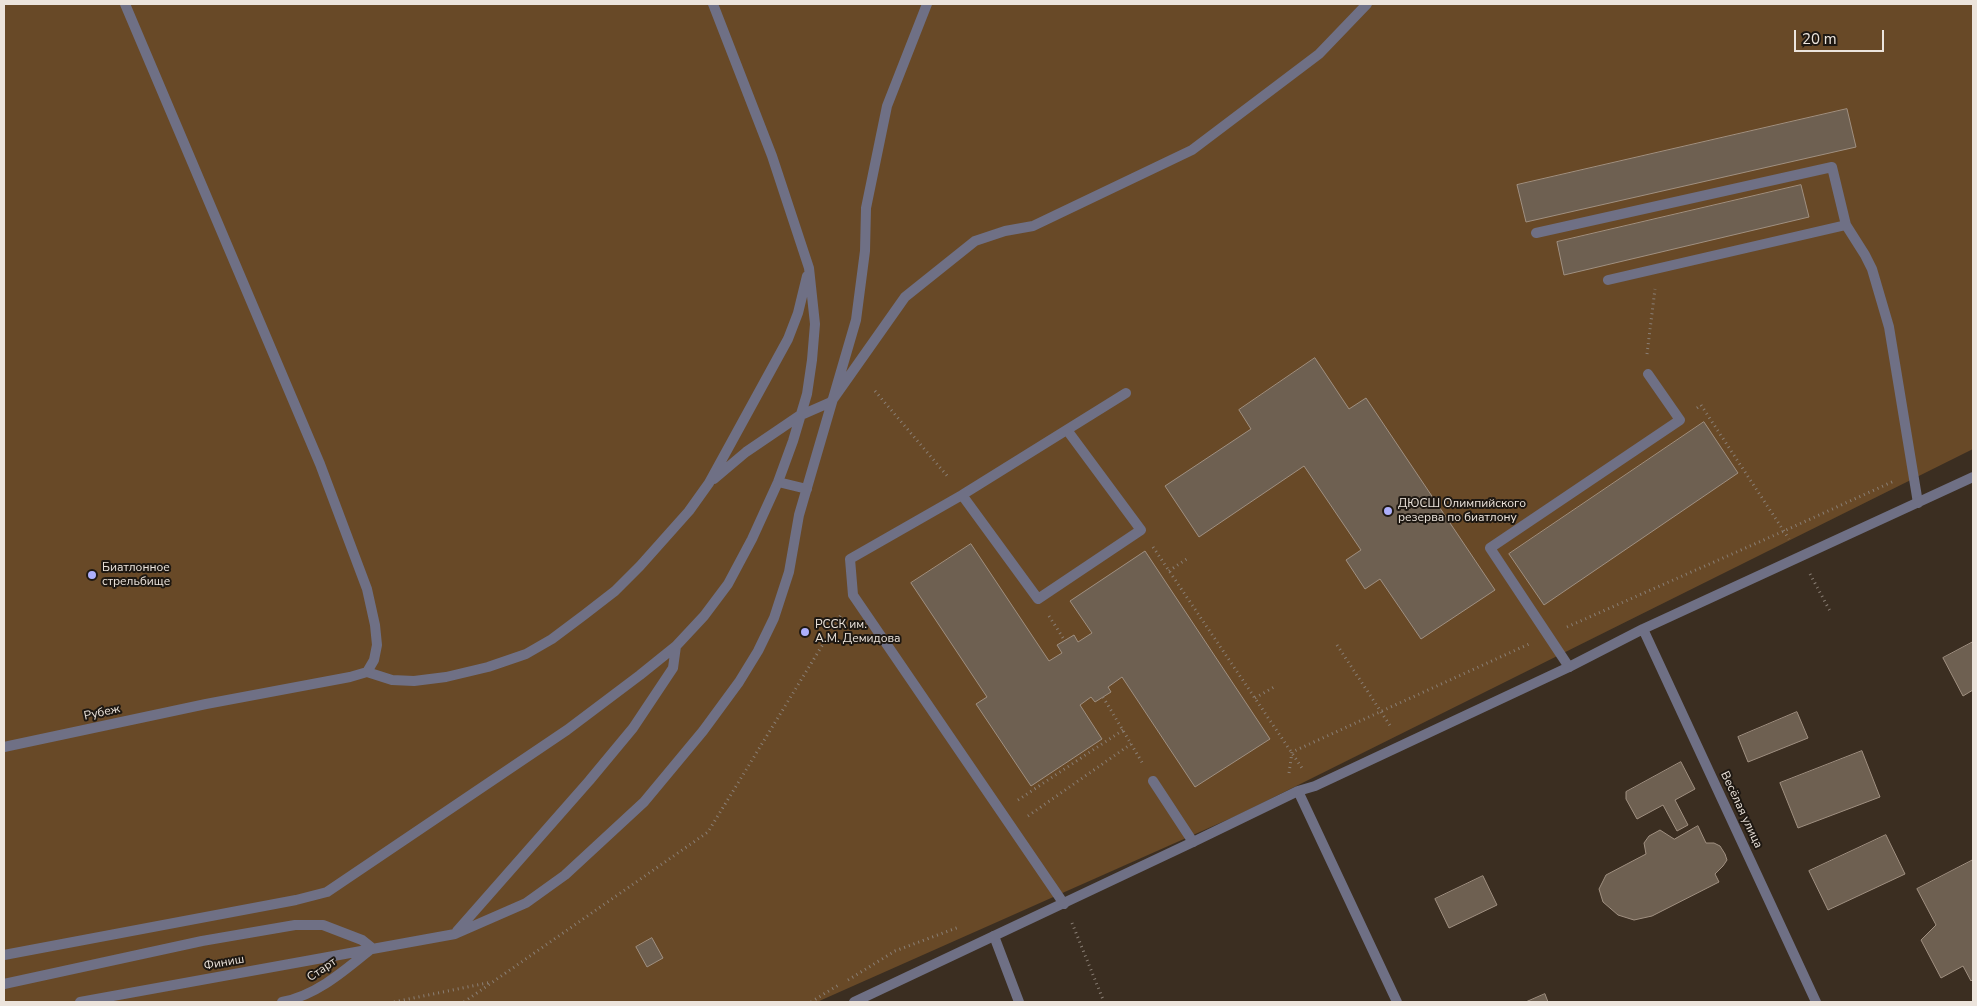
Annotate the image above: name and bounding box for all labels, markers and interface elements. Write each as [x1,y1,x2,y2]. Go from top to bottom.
scale bar [1797,20,1887,52]
text: 20 m [1802,29,1837,49]
place label: ДЮСШ Олимпийского резерва по биатлону [1398,497,1526,525]
marker: ДЮСШ Олимпийского резерва по биатлону [1382,505,1394,517]
place label: Биатлонное стрельбище [102,561,170,589]
marker: Биатлонное стрельбище [86,569,98,581]
place label: РССК им. А.М. Демидова [815,618,900,646]
marker: РССК им. А.М. Демидова [799,626,811,638]
street label: Рубеж [83,702,121,724]
street label: Весёлая улица [1717,769,1765,851]
street label: Финиш [203,952,245,974]
street label: Старт [305,955,339,985]

